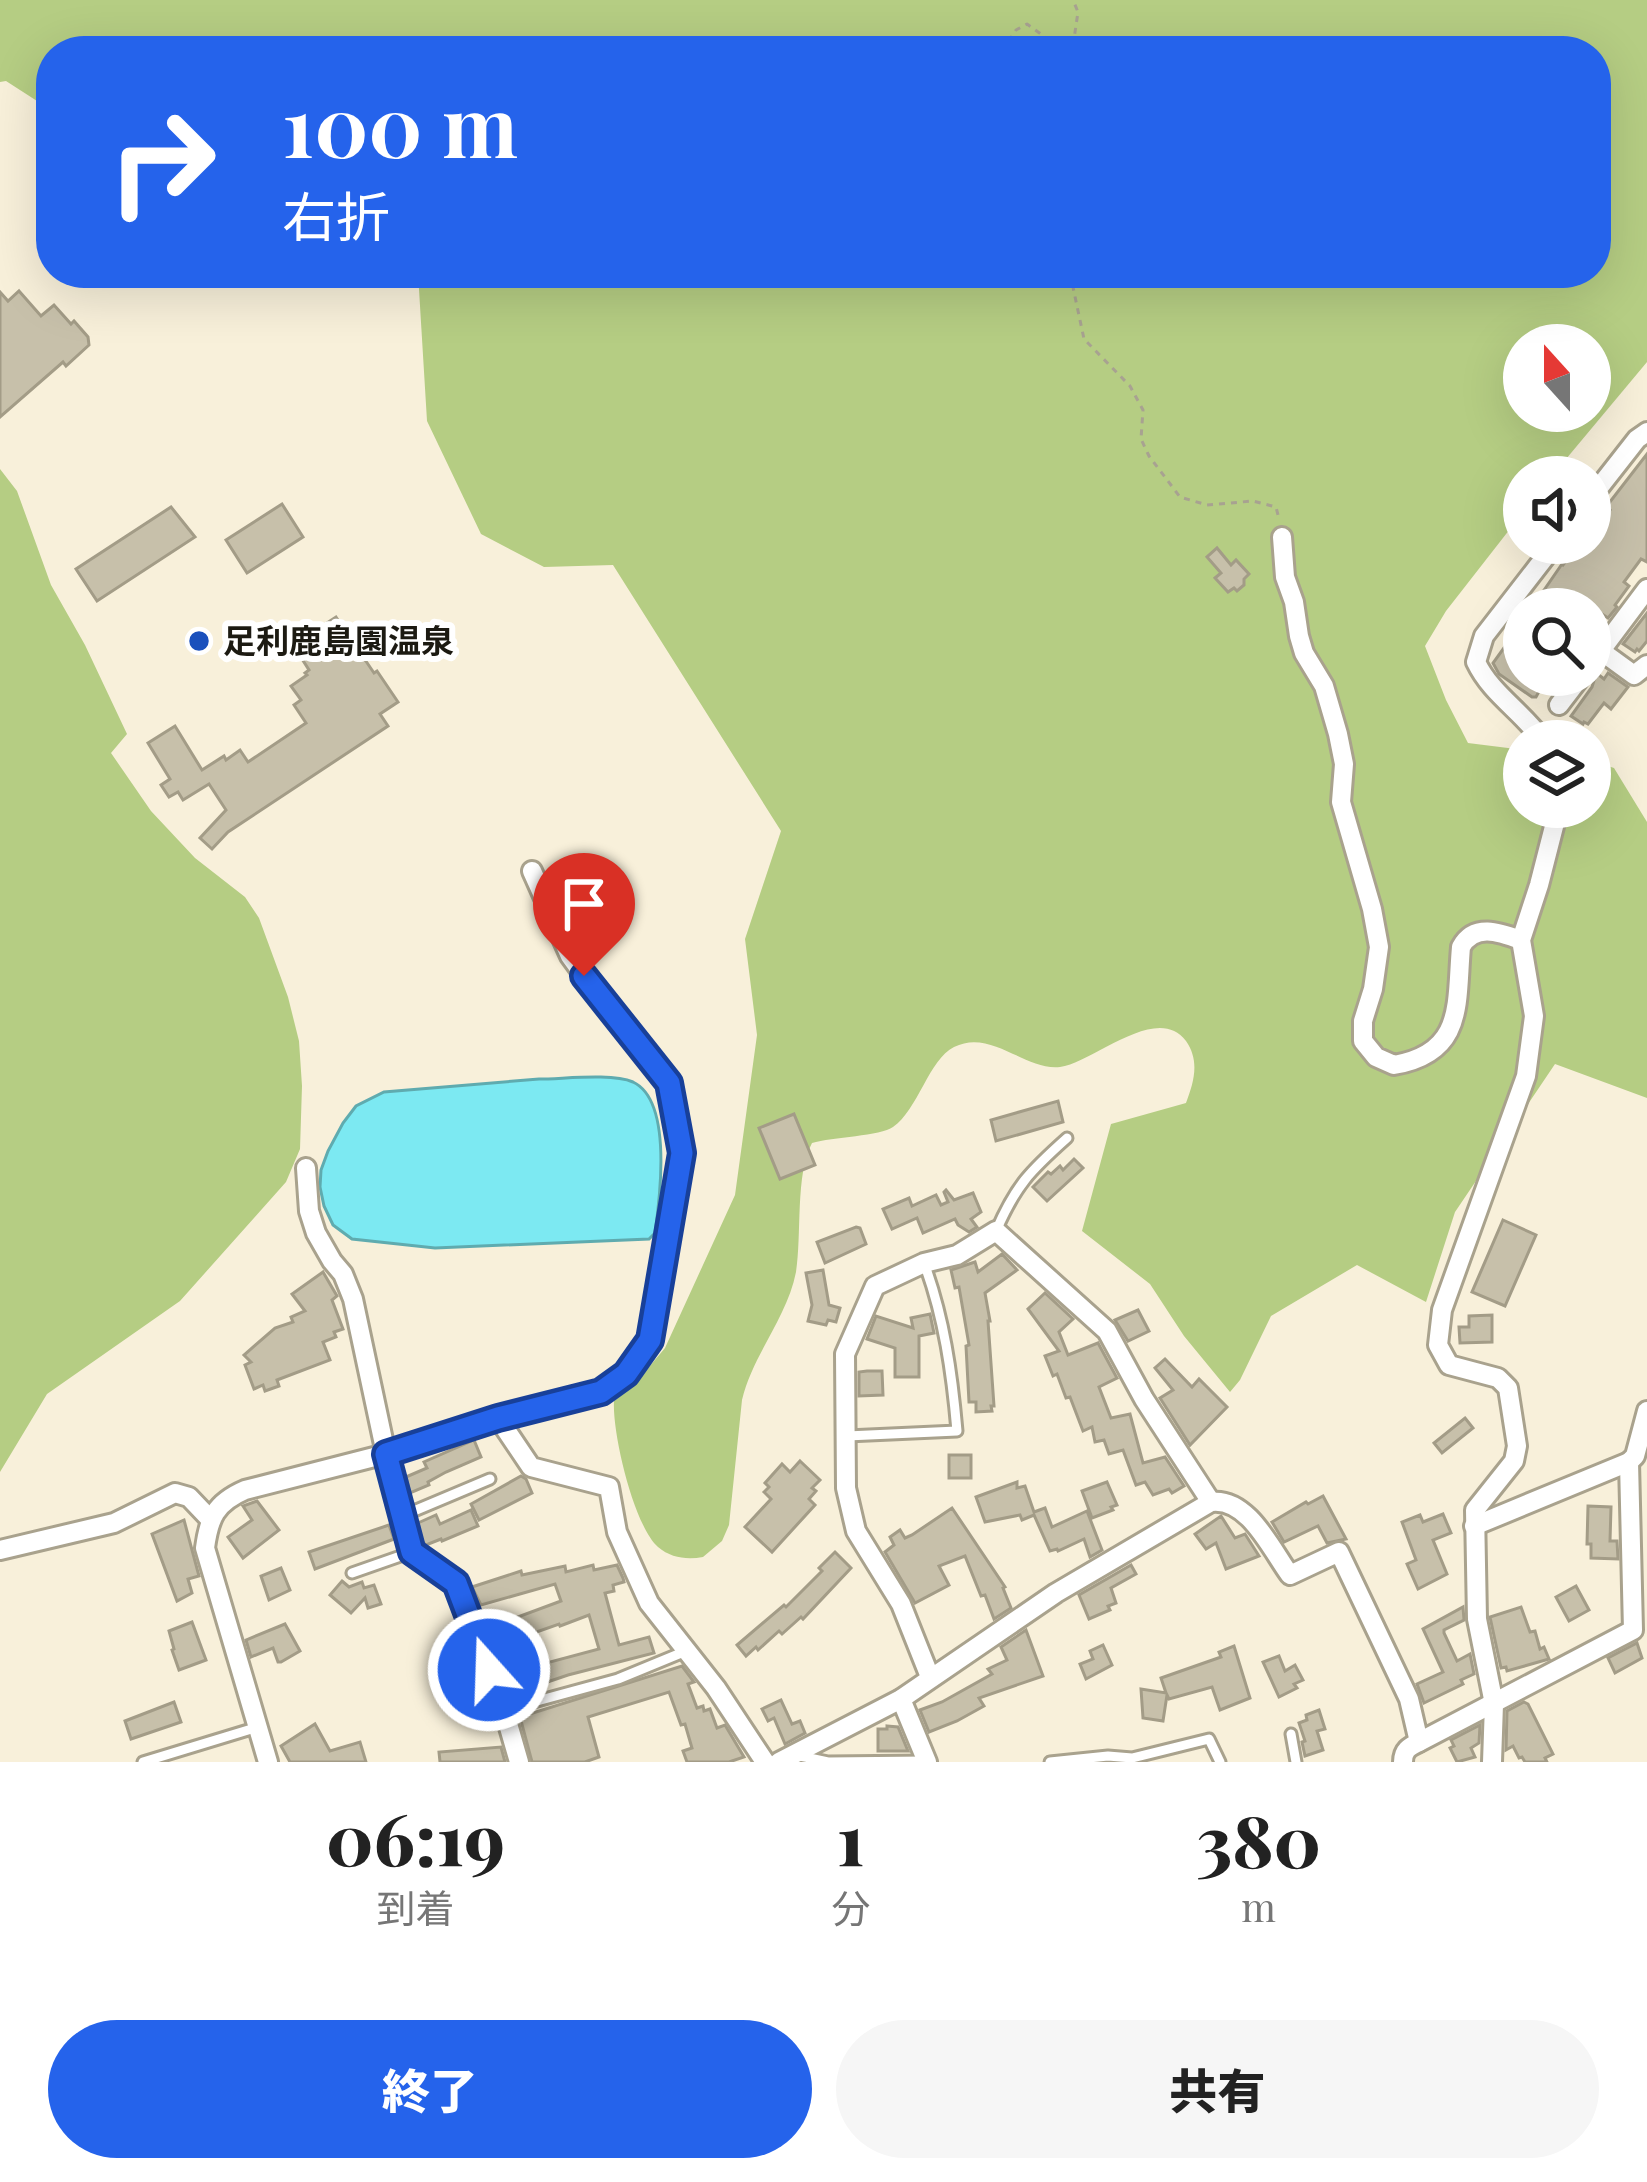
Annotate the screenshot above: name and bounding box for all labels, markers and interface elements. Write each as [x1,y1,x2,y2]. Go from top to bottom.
text: 100 m [282,67,518,179]
icon: right [84,84,240,240]
text: 右折 [282,179,390,251]
north arrow [1503,324,1611,432]
map controls [1503,324,1611,828]
button: sound [1503,456,1611,564]
button: search [1503,588,1611,696]
place label: 足利鹿島園温泉 [223,617,454,661]
marker: 足利鹿島園温泉 [186,628,212,654]
button: layers [1503,720,1611,828]
pin [533,853,635,976]
icon: arrive [551,871,617,937]
position arrow [426,1607,552,1733]
text: 06:19 [326,1788,505,1884]
text: 1 [837,1788,865,1884]
text: 380 [1196,1790,1321,1886]
text: m [1241,1880,1276,1932]
text: 到着 [377,1881,455,1933]
text: 分 [831,1881,870,1933]
button: 終了 [48,2020,812,2158]
button: 共有 [836,2020,1599,2158]

